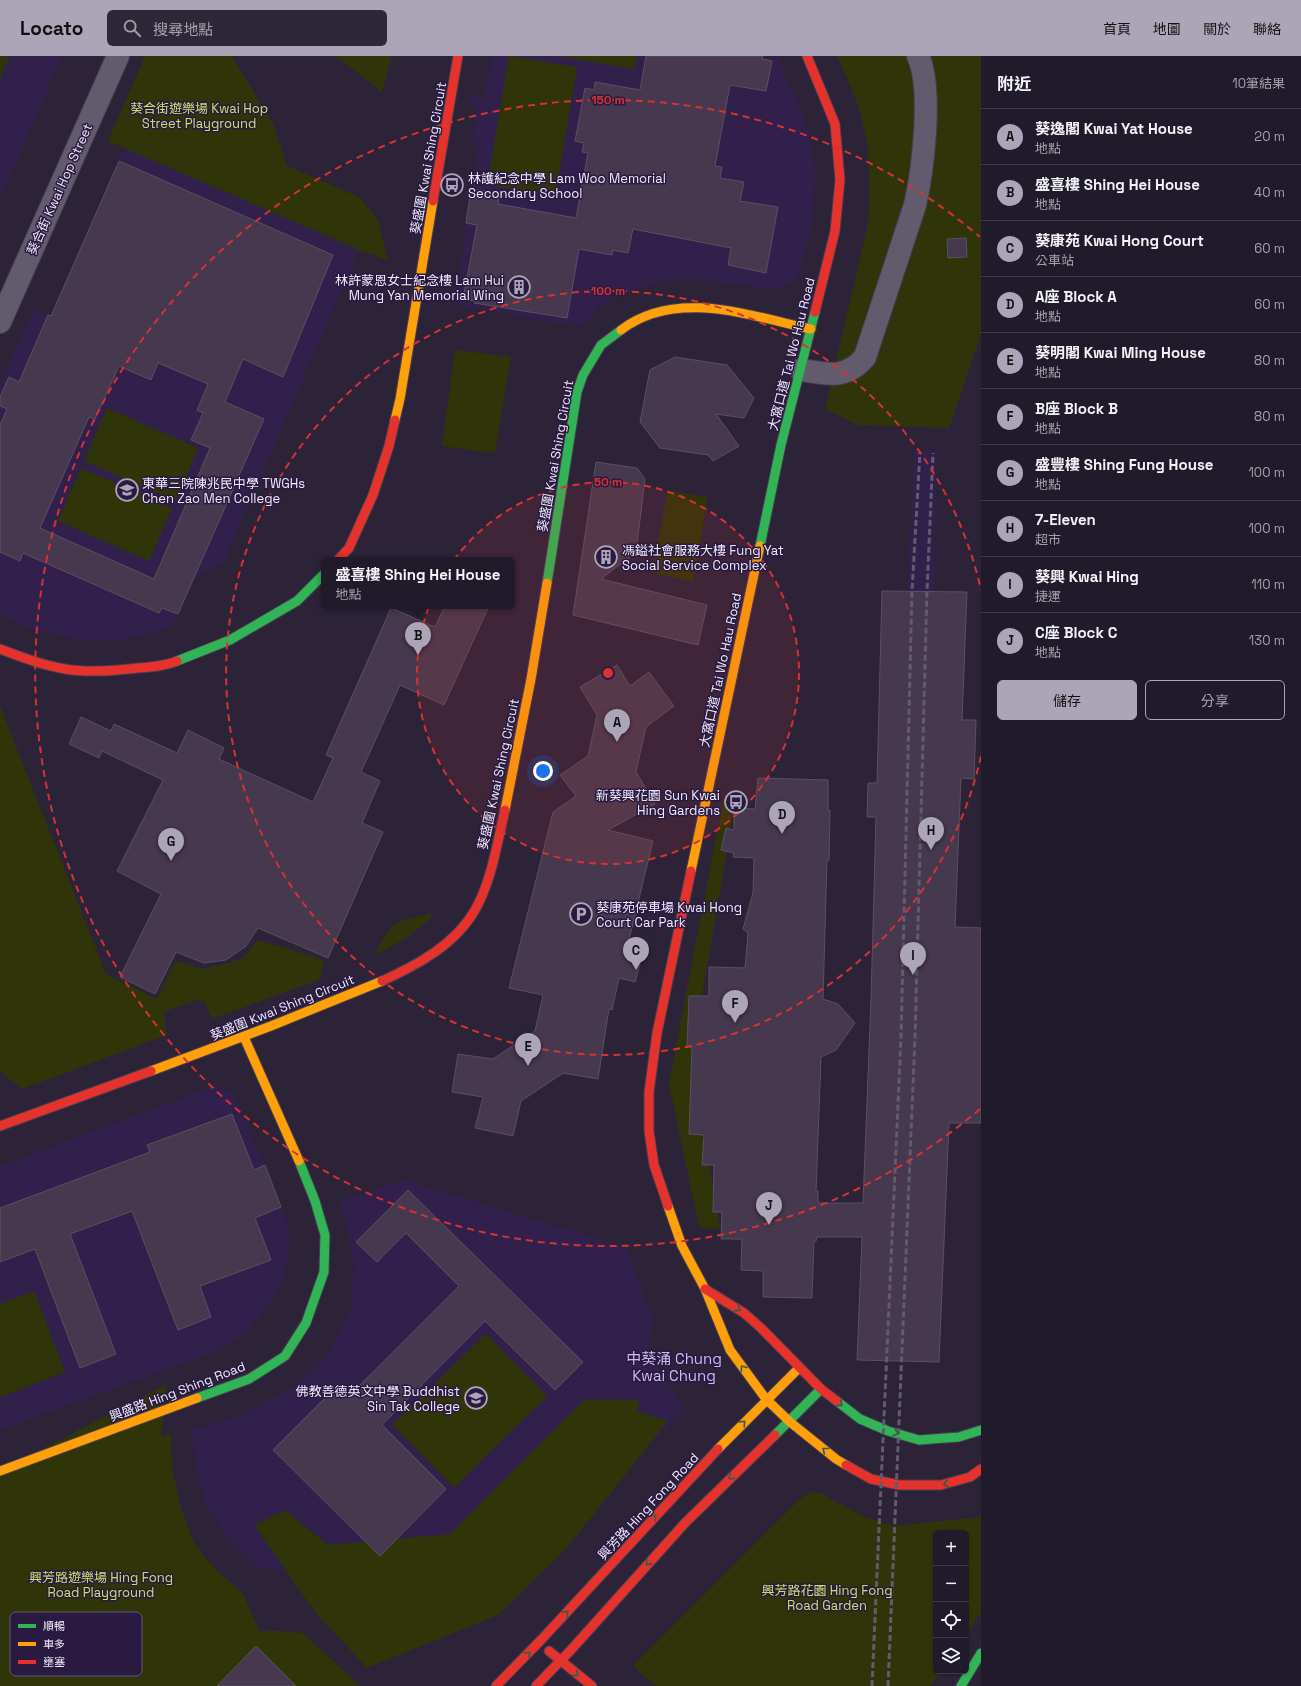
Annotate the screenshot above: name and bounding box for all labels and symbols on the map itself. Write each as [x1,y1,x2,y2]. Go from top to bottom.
street label: 葵盛圍 Kwai Shing Circuit [407,81,450,235]
text: 150 m [591,92,625,108]
park label: 葵合街遊樂場 Kwai Hop Street Playground [130,100,268,132]
street label: 葵合街 Kwai Hop Street [23,121,96,258]
place label: 林護紀念中學 Lam Woo Memorial Secondary School [468,170,666,202]
bus stop icon: 林護紀念中學 Lam Woo Memorial Secondary School [439,172,465,198]
place label: 林許蒙恩女士紀念樓 Lam Hui Mung Yan Memorial Wing [335,272,504,304]
building icon: 林許蒙恩女士紀念樓 Lam Hui Mung Yan Memorial Wing [506,274,532,300]
street label: 大窩口道 Tai Wo Hau Road [764,276,819,433]
text: 100 m [591,283,625,299]
street label: 葵盛圍 Kwai Shing Circuit [534,379,577,533]
text: 50 m [594,474,622,490]
place label: 東華三院陳兆民中學 TWGHs Chen Zao Men College [142,475,305,507]
school or university icon: 東華三院陳兆民中學 TWGHs Chen Zao Men College [114,477,140,503]
place label: 馮鎰社會服務大樓 Fung Yat Social Service Complex [622,542,784,574]
building icon: 馮鎰社會服務大樓 Fung Yat Social Service Complex [593,544,619,570]
street label: 大窩口道 Tai Wo Hau Road [696,591,745,749]
pin: B [405,622,431,655]
centre of rings [601,666,615,680]
street label: 葵盛圍 Kwai Shing Circuit [474,697,523,851]
pin: A [604,709,630,742]
your location [533,761,553,781]
place label: 新葵興花園 Sun Kwai Hing Gardens [596,787,720,819]
bus stop icon: 新葵興花園 Sun Kwai Hing Gardens [723,789,749,815]
pin: D [769,801,795,834]
pin: H [918,817,944,850]
pin: G [158,828,184,861]
place label: 葵康苑停車場 Kwai Hong Court Car Park [596,899,742,931]
parking icon: 葵康苑停車場 Kwai Hong Court Car Park [568,901,594,927]
pin: C [623,937,649,970]
pin: I [900,942,926,975]
street label: 葵盛圍 Kwai Shing Circuit [208,971,357,1044]
pin: F [722,990,748,1023]
pin: E [515,1033,541,1066]
pin: J [756,1192,782,1225]
one-way arrow [734,1305,741,1312]
district label: 中葵涌 Chung Kwai Chung [626,1349,722,1385]
street label: 興盛路 Hing Shing Road [107,1358,248,1425]
one-way arrow [741,1365,748,1372]
place label: 佛教善德英文中學 Buddhist Sin Tak College [296,1383,460,1415]
school or university icon: 佛教善德英文中學 Buddhist Sin Tak College [463,1385,489,1411]
one-way arrow [836,1399,843,1406]
one-way arrow [739,1420,746,1428]
one-way arrow [892,1428,899,1437]
one-way arrow [822,1448,830,1455]
street label: 興芳路 Hing Fong Road [594,1449,702,1563]
one-way arrow [728,1472,735,1479]
one-way arrow [942,1480,949,1488]
one-way arrow [649,1514,657,1522]
one-way arrow [645,1558,652,1566]
park label: 興芳路遊樂場 Hing Fong Road Playground [29,1569,173,1601]
park label: 興芳路花園 Hing Fong Road Garden [762,1582,893,1614]
one-way arrow [561,1610,569,1618]
legend [10,1612,142,1676]
text: 順暢 [43,1619,65,1633]
text: 車多 [43,1637,65,1651]
one-way arrow [523,1651,531,1659]
text: 壅塞 [43,1655,65,1669]
one-way arrow [572,1669,579,1676]

